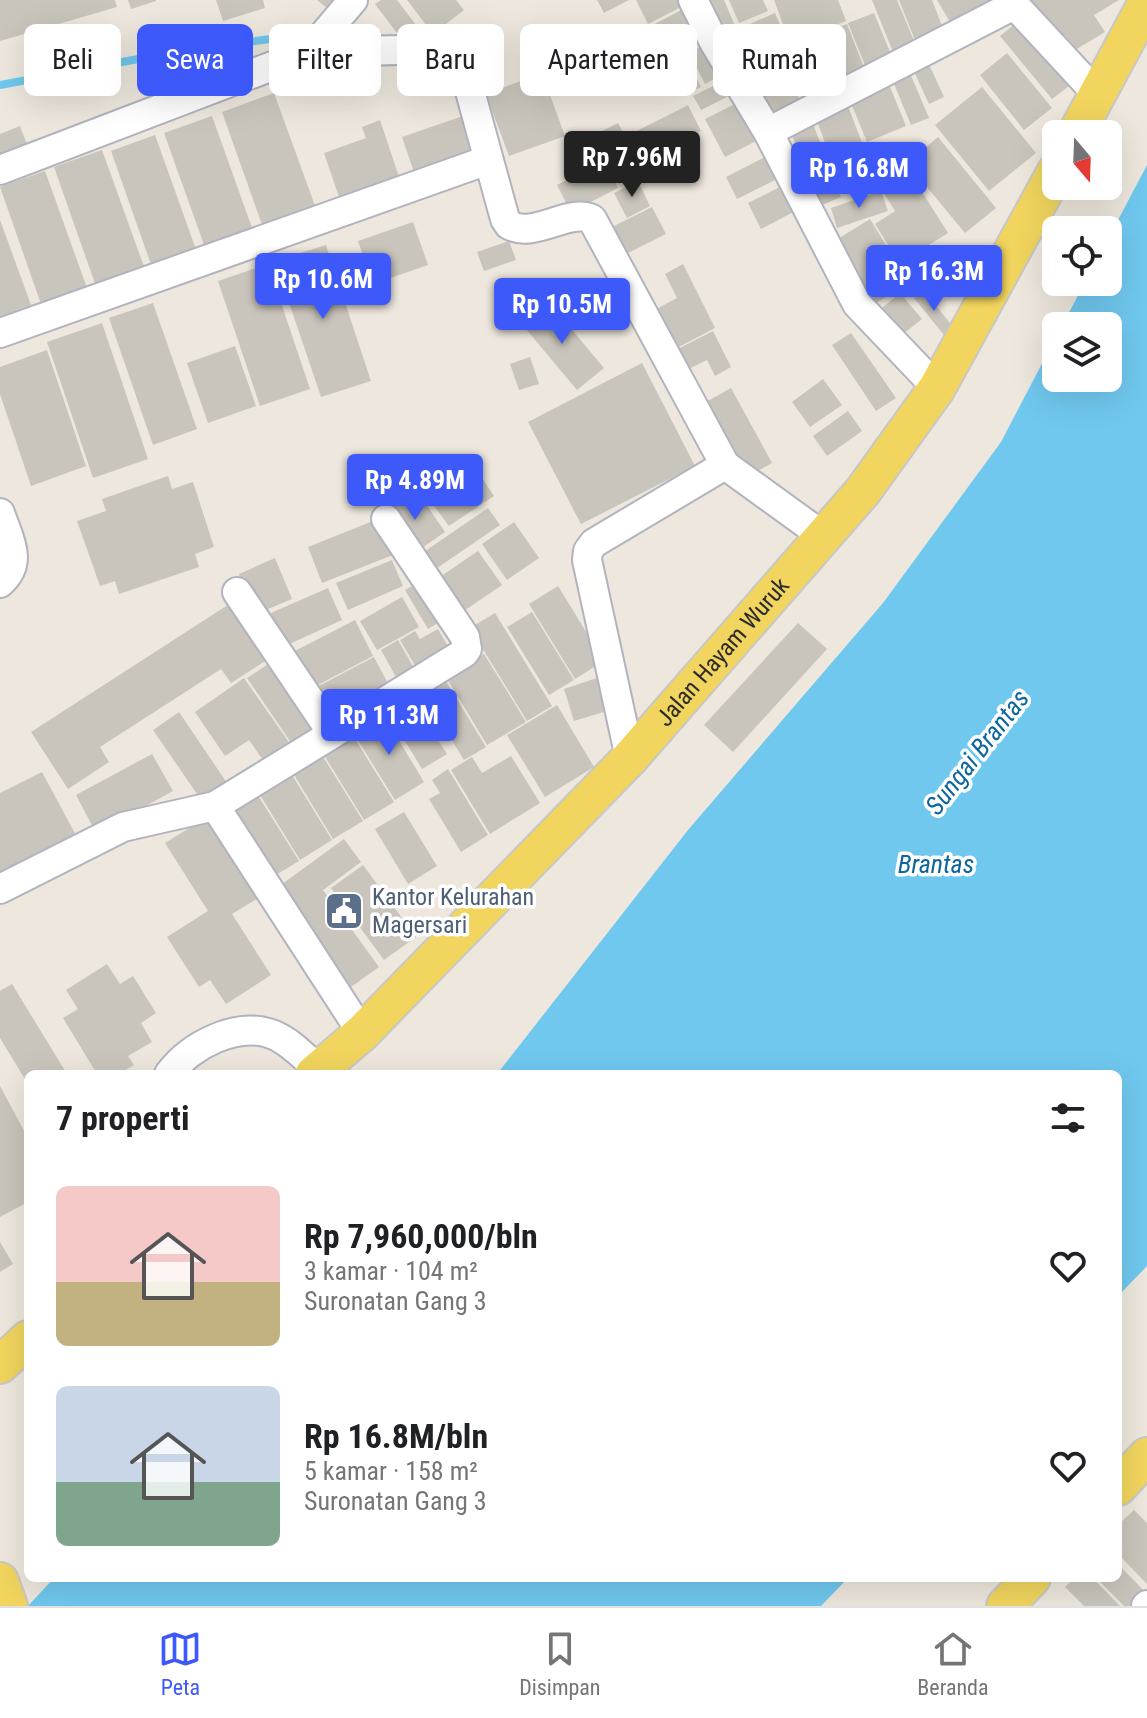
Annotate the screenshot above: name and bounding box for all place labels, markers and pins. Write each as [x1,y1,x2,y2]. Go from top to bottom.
pin: Rp 7.96M [549,131,715,199]
pin: Rp 16.8M [776,142,942,210]
pin: Rp 16.3M [851,245,1017,313]
pin: Rp 10.6M [240,253,406,321]
pin: Rp 10.5M [479,278,645,346]
pin: Rp 4.89M [332,454,498,522]
pin: Rp 11.3M [306,689,472,757]
place label: Kantor Kelurahan Magersari [372,883,534,939]
public building icon: Kantor Kelurahan Magersari [323,890,365,932]

